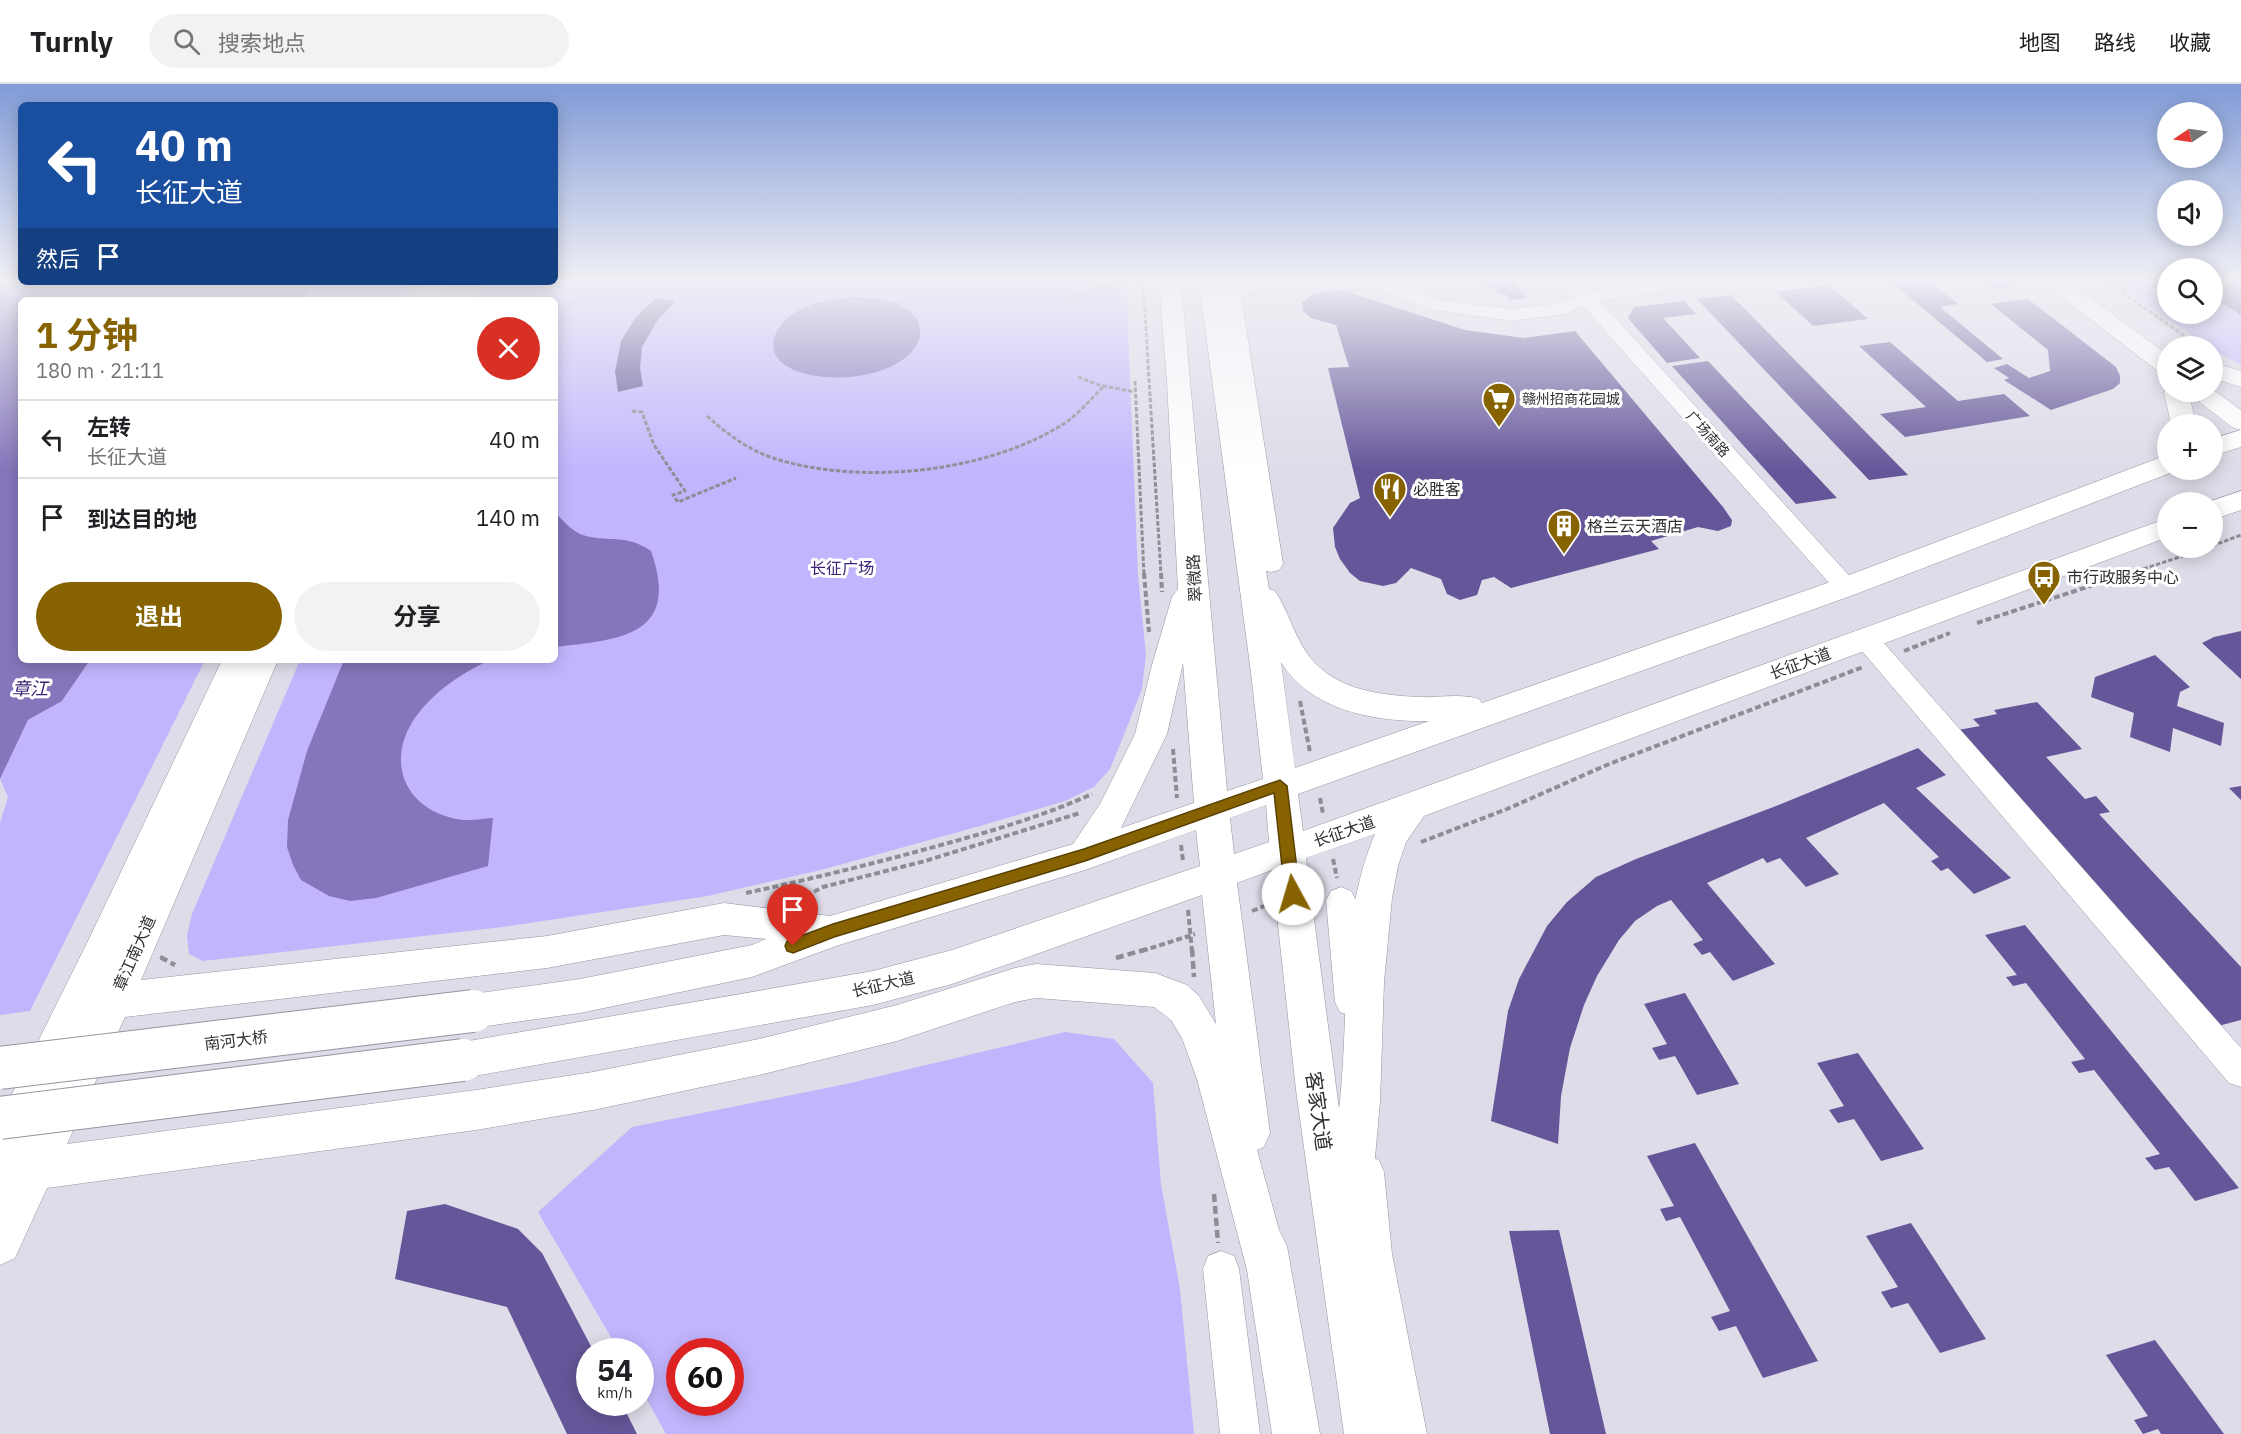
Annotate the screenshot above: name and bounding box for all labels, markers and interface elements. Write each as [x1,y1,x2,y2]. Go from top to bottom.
search box [149,14,569,68]
text: Turnly [30,23,113,60]
icon: search [170,25,203,58]
text: 搜索地点 [218,28,306,57]
text: 地图 [2019,28,2061,56]
text: 路线 [2094,28,2136,56]
text: 收藏 [2169,28,2211,56]
north arrow [2157,102,2223,168]
map controls [2157,102,2223,558]
text: 40 m [135,118,233,173]
icon: left [36,126,114,204]
text: 长征大道 [135,174,243,209]
button: sound [2157,180,2223,246]
icon: arrive [92,240,125,273]
text: 然后 [36,244,80,273]
button: search [2157,258,2223,324]
text: 1 分钟 [36,311,138,358]
button: close [477,317,540,380]
button: layers [2157,336,2223,402]
text: 180 m · 21:11 [36,357,164,384]
supermarket icon: 赣州招商花园城 [1481,381,1517,428]
place label: 赣州招商花园城 [1522,390,1620,408]
street label: 广场南路 [1683,407,1733,461]
text: 左转 [87,412,131,441]
button: + [2157,414,2223,480]
icon: left [36,423,69,456]
text: 40 m [489,425,540,454]
text: 长征大道 [87,443,167,470]
restaurant icon: 必胜客 [1372,471,1408,518]
place label: 必胜客 [1413,479,1461,499]
button: − [2157,492,2223,558]
icon: arrive [36,501,69,534]
text: 140 m [476,503,540,532]
text: 到达目的地 [87,504,197,533]
building icon: 格兰云天酒店 [1546,508,1582,555]
place label: 格兰云天酒店 [1587,516,1683,536]
street label: 翠微路 [1183,554,1205,602]
park label: 长征广场 [810,558,874,578]
bus stop icon: 市行政服务中心 [2026,559,2062,606]
place label: 市行政服务中心 [2067,567,2179,587]
button: 退出 [36,582,282,651]
button: 分享 [294,582,540,651]
street label: 长征大道 [1767,643,1833,683]
water label: 章江 [12,677,50,700]
street label: 长征大道 [1310,811,1378,851]
position arrow [1261,862,1325,926]
pin [767,884,818,946]
icon: arrive [776,893,809,926]
street label: 章江南大道 [109,912,159,994]
street label: 长征大道 [850,967,916,1001]
street label: 南河大桥 [203,1026,269,1054]
street label: 客家大道 [1300,1070,1338,1152]
speed limit sign: 60 [666,1338,744,1416]
text: 54 [597,1350,633,1389]
text: km/h [597,1383,633,1402]

